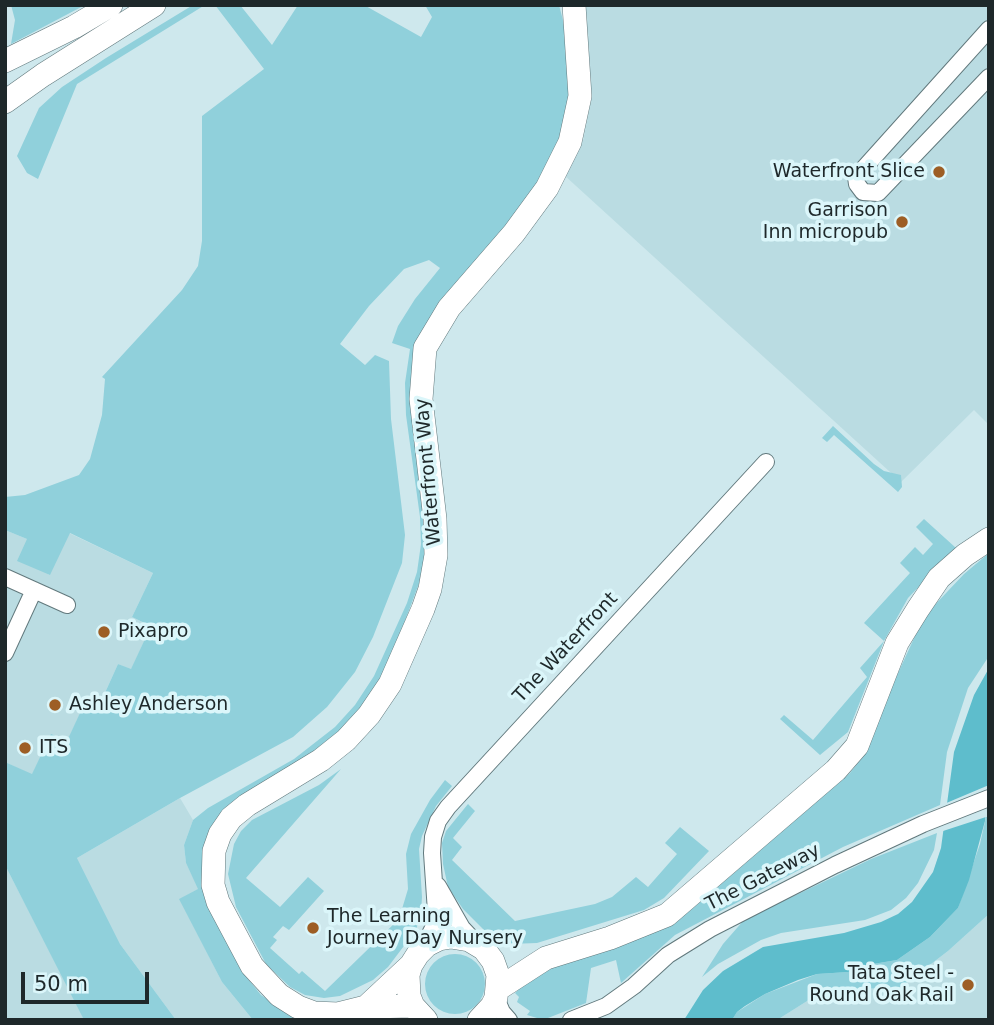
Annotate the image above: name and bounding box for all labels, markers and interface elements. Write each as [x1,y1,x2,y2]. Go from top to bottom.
place label: Waterfront Slice [773,161,925,183]
marker: Waterfront Slice [931,164,947,180]
place label: Garrison Inn micropub [763,200,888,244]
marker: Garrison Inn micropub [894,214,910,230]
street label: Waterfront Way [411,397,447,547]
street label: The Waterfront [509,588,623,708]
place label: Pixapro [118,621,188,643]
marker: Pixapro [96,624,112,640]
place label: Ashley Anderson [69,694,228,716]
marker: Ashley Anderson [47,697,63,713]
place label: ITS [39,737,68,759]
marker: ITS [17,740,33,756]
street label: The Gateway [702,839,824,917]
place label: The Learning Journey Day Nursery [327,906,523,950]
marker: The Learning Journey Day Nursery [305,920,321,936]
scale bar [24,958,152,1002]
place label: Tata Steel - Round Oak Rail [809,963,954,1007]
text: 50 m [34,972,88,996]
marker: Tata Steel - Round Oak Rail [960,977,976,993]

